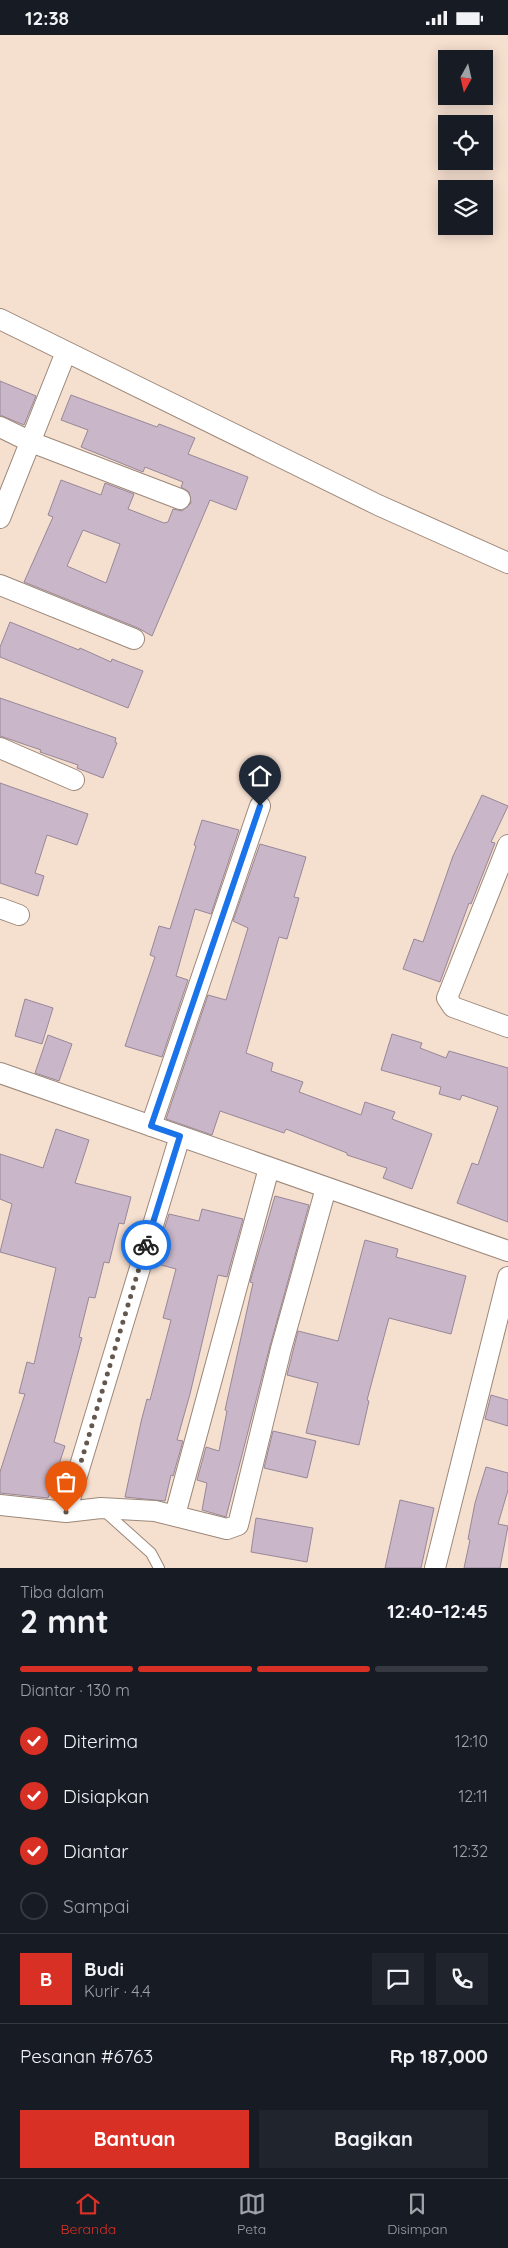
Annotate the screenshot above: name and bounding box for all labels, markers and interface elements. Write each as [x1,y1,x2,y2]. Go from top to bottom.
text: 12:38 [25,6,69,30]
north arrow [438,50,492,105]
map controls [438,50,493,235]
button: locate [438,115,493,170]
button: layers [438,180,493,235]
pin [239,755,281,806]
icon: home [246,762,274,790]
courier [121,1220,171,1270]
icon: bike [132,1231,160,1259]
pin [45,1461,87,1512]
icon: bag [52,1468,80,1496]
text: Tiba dalam [20,1582,104,1602]
text: 12:40–12:45 [387,1599,488,1623]
text: 2 mnt [20,1601,109,1641]
text: Diantar · 130 m [20,1680,130,1700]
icon: check [20,1727,48,1755]
text: Diterima [63,1729,138,1753]
text: 12:10 [455,1731,488,1751]
icon: check [20,1782,48,1810]
text: Disiapkan [63,1784,149,1808]
text: 12:11 [458,1786,488,1806]
icon: check [20,1837,48,1865]
text: Diantar [63,1839,129,1863]
text: 12:32 [453,1841,488,1861]
text: Sampai [63,1894,130,1918]
button: chat [372,1953,424,2005]
button: phone [436,1953,488,2005]
text: Budi [84,1957,124,1981]
text: B [40,1967,52,1991]
text: Kurir · 4.4 [84,1981,151,2001]
text: Pesanan #6763 [20,2044,153,2068]
text: Rp 187,000 [390,2044,488,2068]
button: Bantuan [20,2110,249,2168]
button: Bagikan [259,2110,488,2168]
tab: Beranda [60,2190,116,2238]
tab: Peta [237,2190,266,2238]
tab: Disimpan [387,2190,448,2238]

